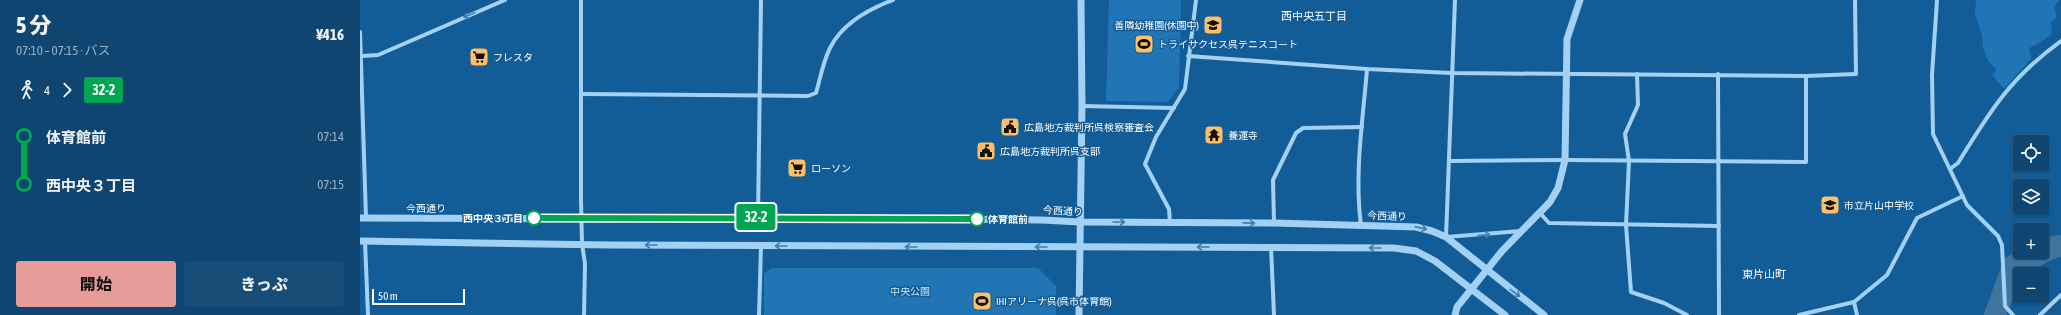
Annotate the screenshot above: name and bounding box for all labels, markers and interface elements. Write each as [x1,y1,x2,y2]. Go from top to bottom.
district label: 西中央五丁目 [1281,10,1347,22]
text: 5 分 [16,12,51,38]
one-way arrow [464,12,476,20]
school or university icon: 善隣幼稚園(休園中) [1202,14,1224,36]
place label: 善隣幼稚園(休園中) [1114,20,1199,31]
text: ¥416 [316,26,344,43]
sports icon: トライサクセス呉テニスコート [1133,33,1155,55]
place label: トライサクセス呉テニスコート [1158,39,1298,50]
text: 07:10 – 07:15 · バス [16,43,111,58]
supermarket icon: フレスタ [468,46,490,68]
place label: フレスタ [493,52,533,63]
icon: walk [16,79,38,101]
icon: forward [56,79,78,101]
text: 32-2 [92,82,115,98]
text: 4 [44,83,50,98]
public building icon: 広島地方裁判所呉検察審査会 [999,116,1021,138]
place label: 広島地方裁判所呉検察審査会 [1024,122,1154,133]
temple icon: 養運寺 [1203,124,1225,146]
text: 体育館前 [46,129,106,146]
text: 07:14 [317,129,344,144]
place label: 養運寺 [1228,130,1258,141]
map controls [2013,135,2049,303]
button: locate [2013,135,2049,171]
public building icon: 広島地方裁判所呉支部 [975,140,997,162]
place label: 広島地方裁判所呉支部 [1000,146,1100,157]
supermarket icon: ローソン [786,157,808,179]
place label: ローソン [811,163,851,174]
text: 西中央３丁目 [46,177,136,194]
text: 07:15 [317,177,344,192]
button: layers [2013,179,2049,215]
school or university icon: 市立片山中学校 [1819,194,1841,216]
place label: 市立片山中学校 [1844,200,1914,211]
street label: 今西通り [406,203,446,214]
line badge: 32-2 [728,204,784,230]
street label: 今西通り [1043,204,1083,218]
text: 32-2 [744,209,768,225]
marker: 西中央３丁目 [526,210,542,226]
street label: 今西通り [1367,210,1407,222]
marker: 体育館前 [969,211,985,227]
place label: 西中央３丁目 [463,213,523,224]
place label: 体育館前 [987,214,1028,225]
one-way arrow [1112,218,1125,226]
one-way arrow [1242,219,1255,227]
button: + [2013,223,2049,259]
one-way arrow [1414,225,1427,233]
one-way arrow [1477,231,1490,239]
one-way arrow [645,241,658,249]
one-way arrow [775,242,788,250]
one-way arrow [905,243,918,251]
one-way arrow [1035,243,1048,251]
one-way arrow [1197,243,1210,251]
one-way arrow [1369,244,1382,252]
button: 開始 [16,261,176,307]
button: きっぷ [184,261,344,307]
button: − [2013,267,2049,303]
district label: 東片山町 [1742,268,1786,280]
park label: 中央公園 [890,286,930,297]
scale bar [372,287,465,306]
one-way arrow [1510,289,1521,298]
text: 50 m [378,290,398,302]
sports icon: IHIアリーナ呉(呉市体育館) [971,290,993,312]
place label: IHIアリーナ呉(呉市体育館) [996,296,1112,307]

